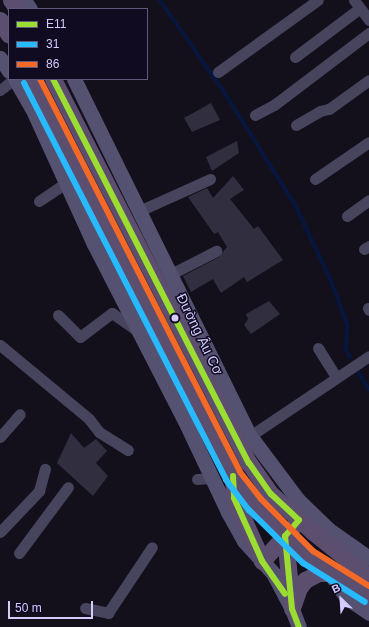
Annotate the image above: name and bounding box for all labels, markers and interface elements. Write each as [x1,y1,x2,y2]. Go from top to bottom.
legend [8,8,148,80]
text: E11 [46,17,66,31]
text: 31 [46,37,59,51]
text: 86 [46,57,59,71]
street label: Đường Âu Cơ [173,291,227,377]
unlabelled marker [170,313,180,323]
north arrow [321,579,361,619]
text: B [330,581,342,595]
scale bar [10,593,95,619]
text: 50 m [15,601,42,615]

